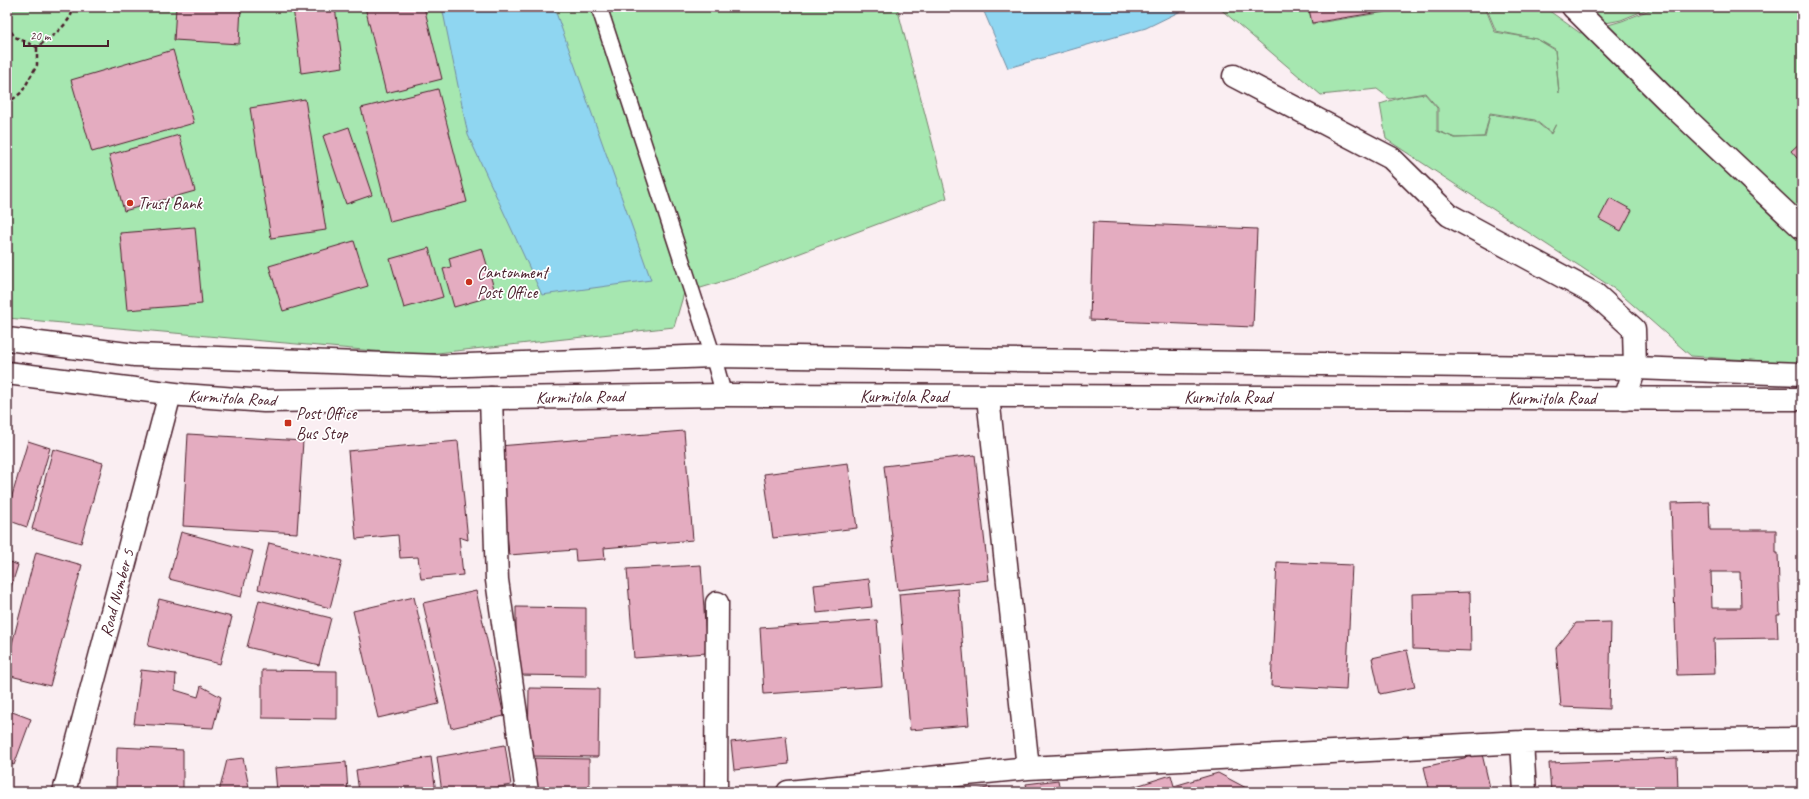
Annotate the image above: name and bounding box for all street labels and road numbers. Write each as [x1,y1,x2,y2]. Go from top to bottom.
street label: Kurmitola Road [187,385,280,411]
street label: Kurmitola Road [536,386,628,408]
street label: Kurmitola Road [860,386,951,407]
street label: Kurmitola Road [1184,387,1275,408]
street label: Kurmitola Road [1508,388,1599,409]
street label: Road Number 5 [95,546,139,639]

